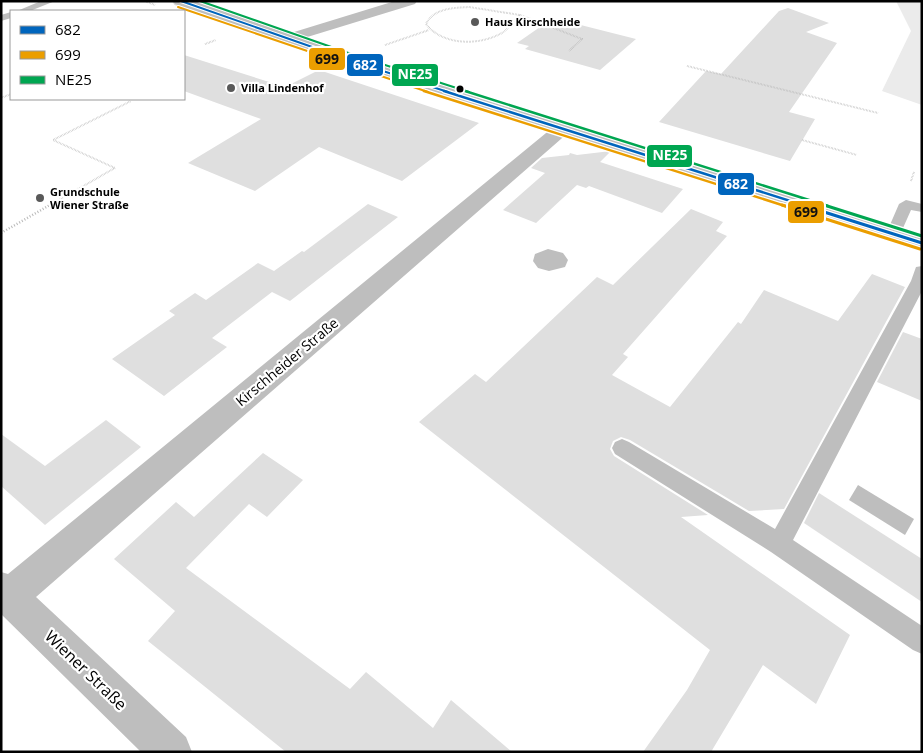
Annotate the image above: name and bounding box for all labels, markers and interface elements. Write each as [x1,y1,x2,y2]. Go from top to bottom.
legend [10,10,185,100]
place label: Haus Kirschheide [485,14,581,29]
marker: Haus Kirschheide [469,16,481,28]
text: 682 [55,19,81,39]
text: 699 [55,44,81,64]
line badge: 699 [308,47,346,71]
text: 699 [315,49,339,68]
line badge: 682 [346,53,384,77]
text: 682 [353,55,377,74]
line badge: NE25 [391,63,439,87]
text: NE25 [397,64,433,83]
text: NE25 [55,69,92,89]
place label: Villa Lindenhof [241,80,324,95]
marker: Villa Lindenhof [225,82,237,94]
unlabelled marker [455,84,465,94]
line badge: NE25 [646,144,693,168]
text: NE25 [652,145,688,164]
line badge: 682 [717,172,755,196]
text: 682 [724,174,748,193]
place label: Grundschule Wiener Straße [50,184,129,212]
marker: Grundschule Wiener Straße [34,192,46,204]
line badge: 699 [787,200,825,224]
text: 699 [794,202,818,221]
street label: Kirschheider Straße [231,313,342,410]
street label: Wiener Straße [40,625,132,715]

